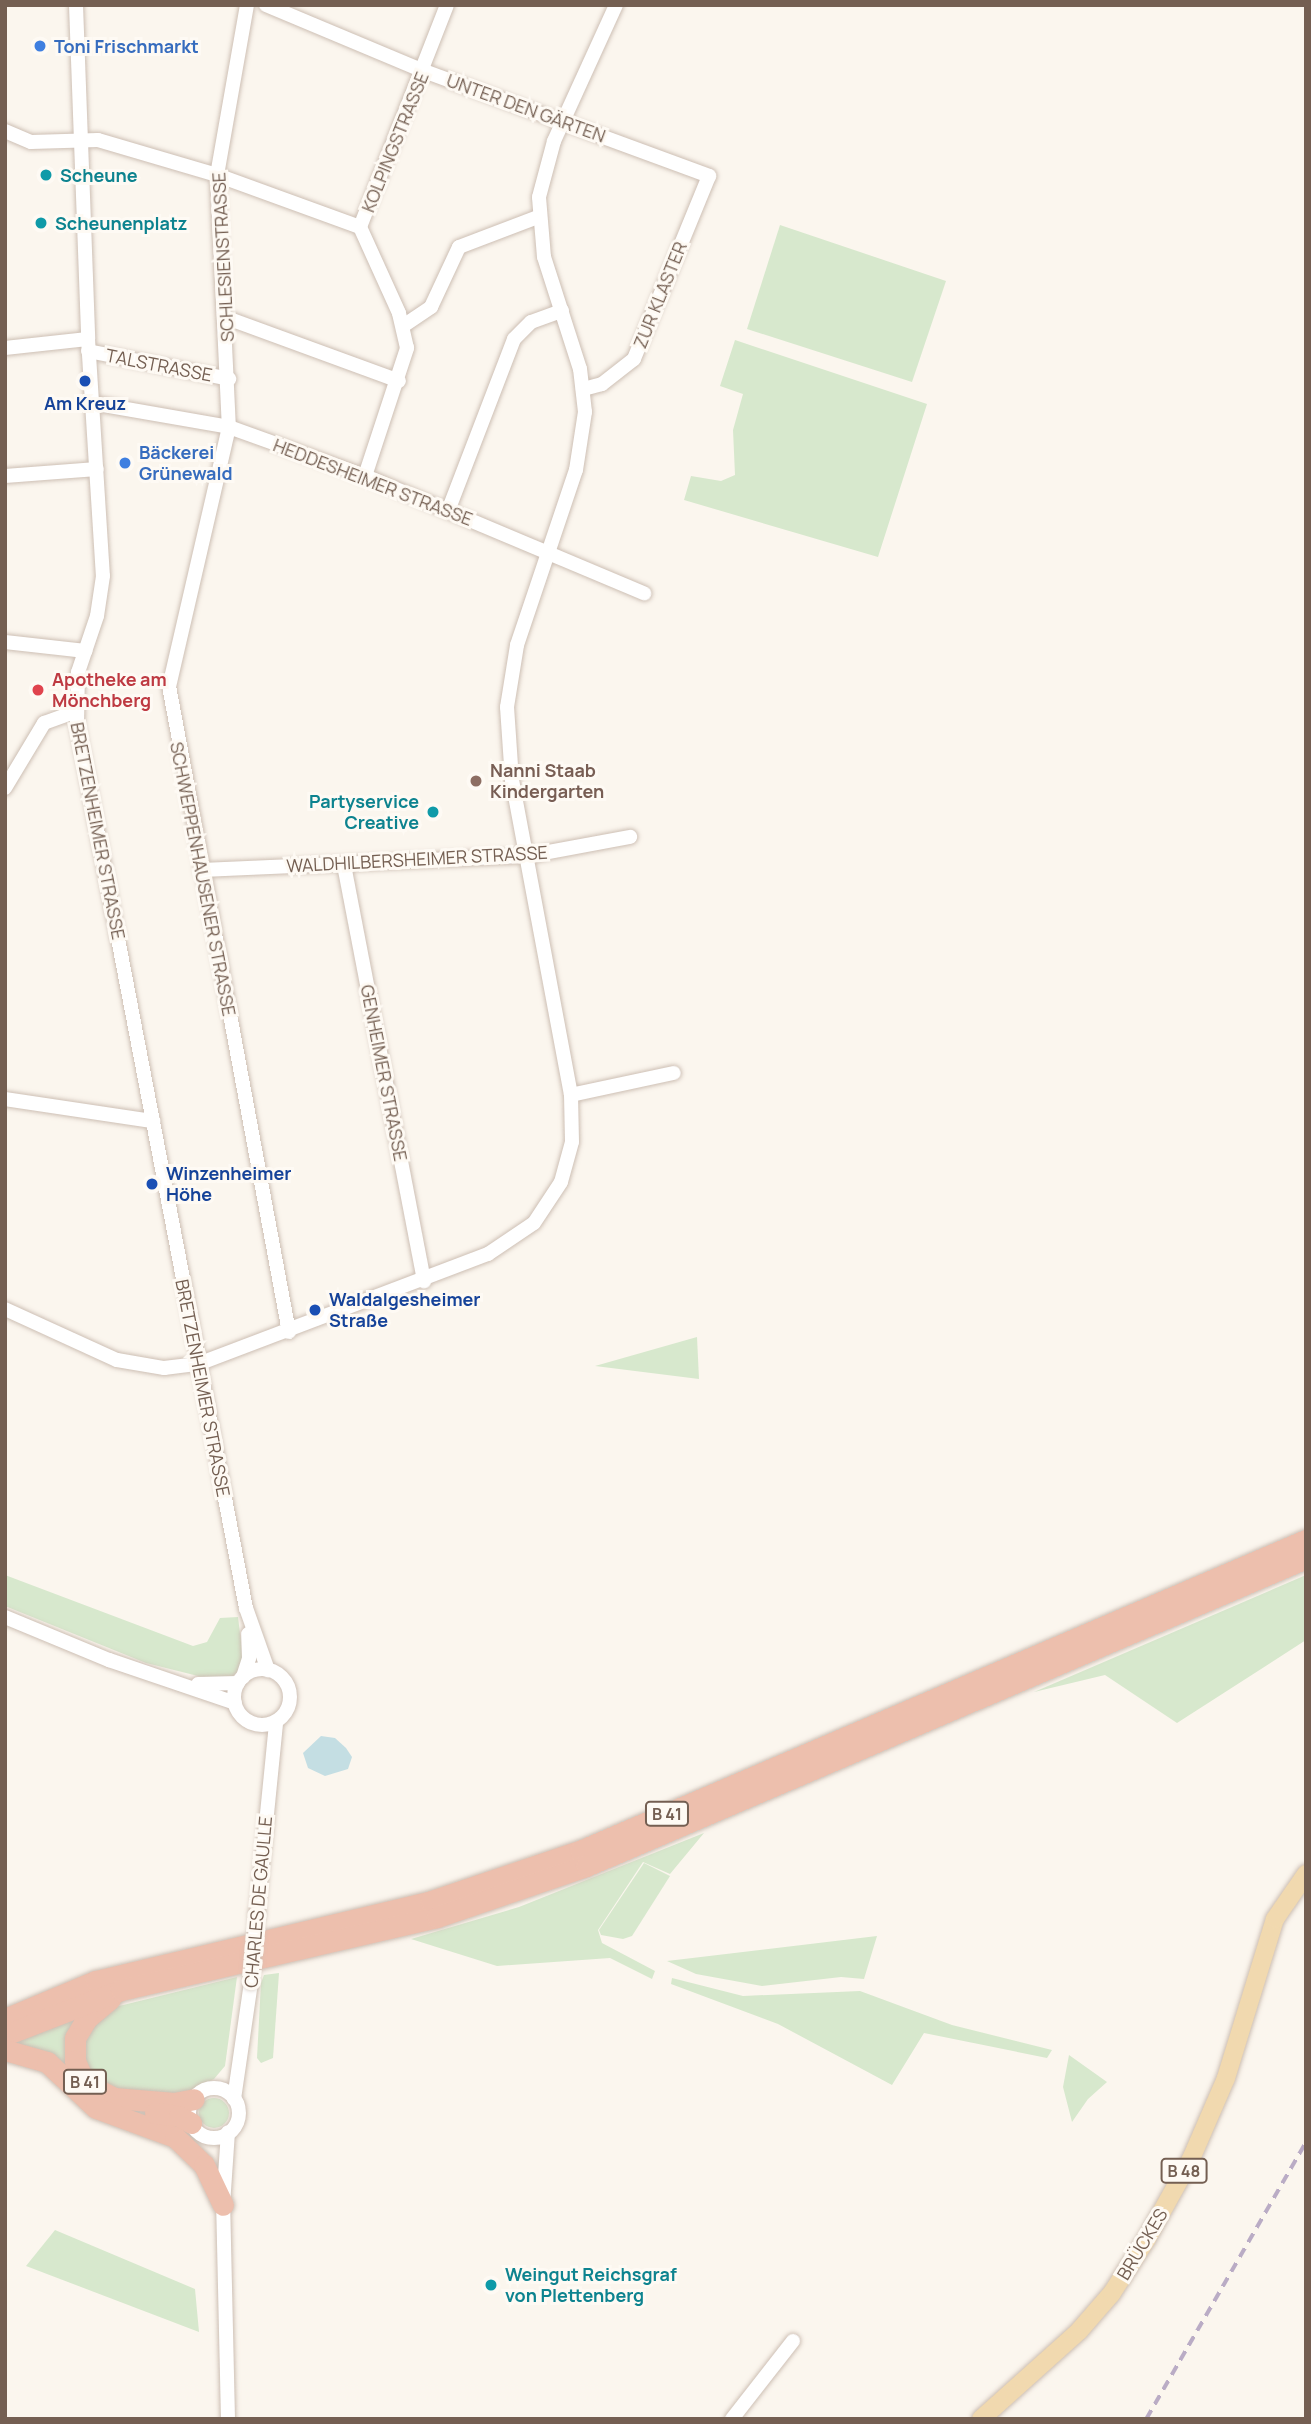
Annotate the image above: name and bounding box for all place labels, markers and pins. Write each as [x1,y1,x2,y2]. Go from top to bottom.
place label: Toni Frischmarkt [54,35,199,57]
marker: Toni Frischmarkt [32,38,48,54]
place label: Scheune [60,164,137,186]
marker: Scheune [38,167,54,183]
place label: Scheunenplatz [55,212,187,234]
marker: Scheunenplatz [33,215,49,231]
marker: Am Kreuz [77,373,93,389]
place label: Am Kreuz [44,392,126,414]
place label: Bäckerei Grünewald [139,442,233,484]
marker: Bäckerei Grünewald [117,455,133,471]
place label: Apotheke am Mönchberg [52,669,167,712]
marker: Apotheke am Mönchberg [30,682,46,698]
place label: Nanni Staab Kindergarten [490,760,604,802]
marker: Nanni Staab Kindergarten [468,773,484,789]
place label: Partyservice Creative [309,791,419,834]
marker: Partyservice Creative [425,804,441,820]
place label: Winzenheimer Höhe [166,1163,291,1206]
marker: Winzenheimer Höhe [144,1176,160,1192]
place label: Waldalgesheimer Straße [329,1289,481,1332]
marker: Waldalgesheimer Straße [307,1302,323,1318]
place label: Weingut Reichsgraf von Plettenberg [505,2264,677,2306]
marker: Weingut Reichsgraf von Plettenberg [483,2277,499,2293]

